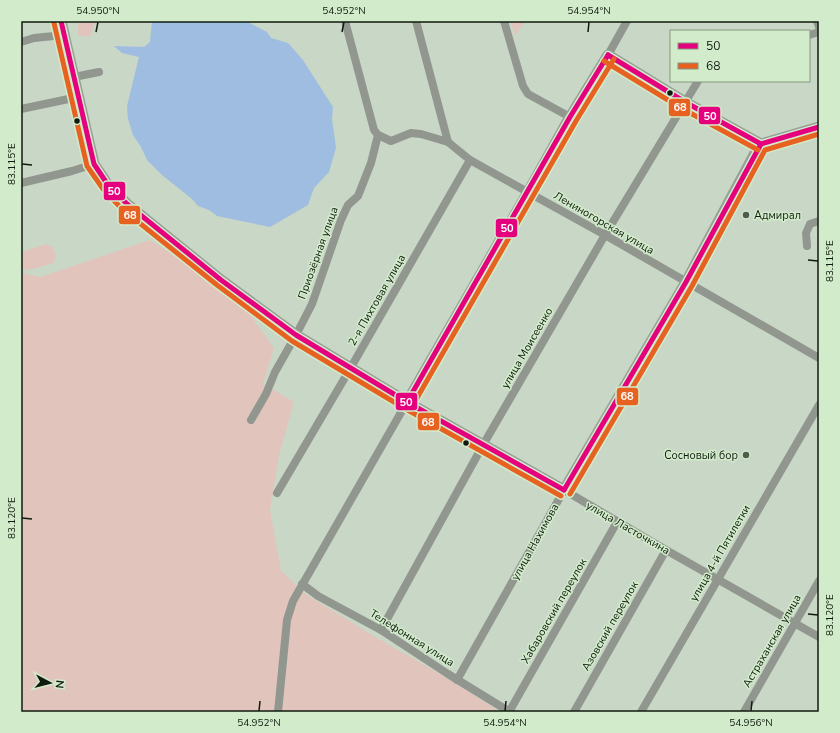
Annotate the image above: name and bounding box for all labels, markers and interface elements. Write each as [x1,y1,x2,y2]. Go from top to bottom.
text: 54.950°N [76,4,120,18]
text: 54.952°N [322,4,366,18]
text: 54.954°N [567,4,611,18]
legend [670,30,810,82]
text: 50 [706,38,720,54]
text: 68 [706,58,720,74]
unlabelled marker [665,88,675,98]
line badge: 68 [668,98,691,117]
text: 68 [673,100,687,115]
line badge: 50 [698,106,721,125]
text: 50 [703,109,717,124]
unlabelled marker [72,116,82,126]
text: 83.115°E [5,143,19,185]
line badge: 50 [103,181,126,201]
text: 50 [107,184,121,199]
street label: Лениногорская улица [551,188,657,258]
line badge: 68 [118,205,141,225]
street label: Приозёрная улица [294,205,342,301]
text: 68 [123,208,137,223]
place label: Адмирал [754,208,801,223]
marker: Адмирал [741,210,751,220]
line badge: 50 [495,218,518,238]
text: 50 [500,221,514,236]
text: 83.115°E [823,240,837,282]
street label: 2-я Пихтовая улица [345,252,409,348]
street label: улица Моисеенко [498,305,556,391]
line badge: 68 [616,387,639,406]
text: 68 [620,389,634,404]
line badge: 50 [395,392,418,411]
text: 50 [399,395,413,410]
line badge: 68 [417,412,440,431]
text: 68 [421,415,435,430]
unlabelled marker [461,438,471,448]
place label: Сосновый бор [664,448,738,463]
marker: Сосновый бор [741,450,751,460]
text: 83.120°E [5,497,19,539]
street label: улица Ласточкина [583,498,673,558]
street label: улица Нахимова [508,501,562,583]
street label: улица 4-й Пятилетки [686,502,754,604]
street label: Хабаровский переулок [518,555,590,666]
street label: Азовский переулок [578,578,642,673]
street label: Астраханская улица [739,592,805,690]
text: 83.120°E [823,594,837,636]
street label: Телефонная улица [367,606,457,670]
north arrow [30,663,70,703]
text: N [51,679,67,689]
text: 54.952°N [237,716,281,730]
text: 54.954°N [483,716,527,730]
text: 54.956°N [729,716,773,730]

